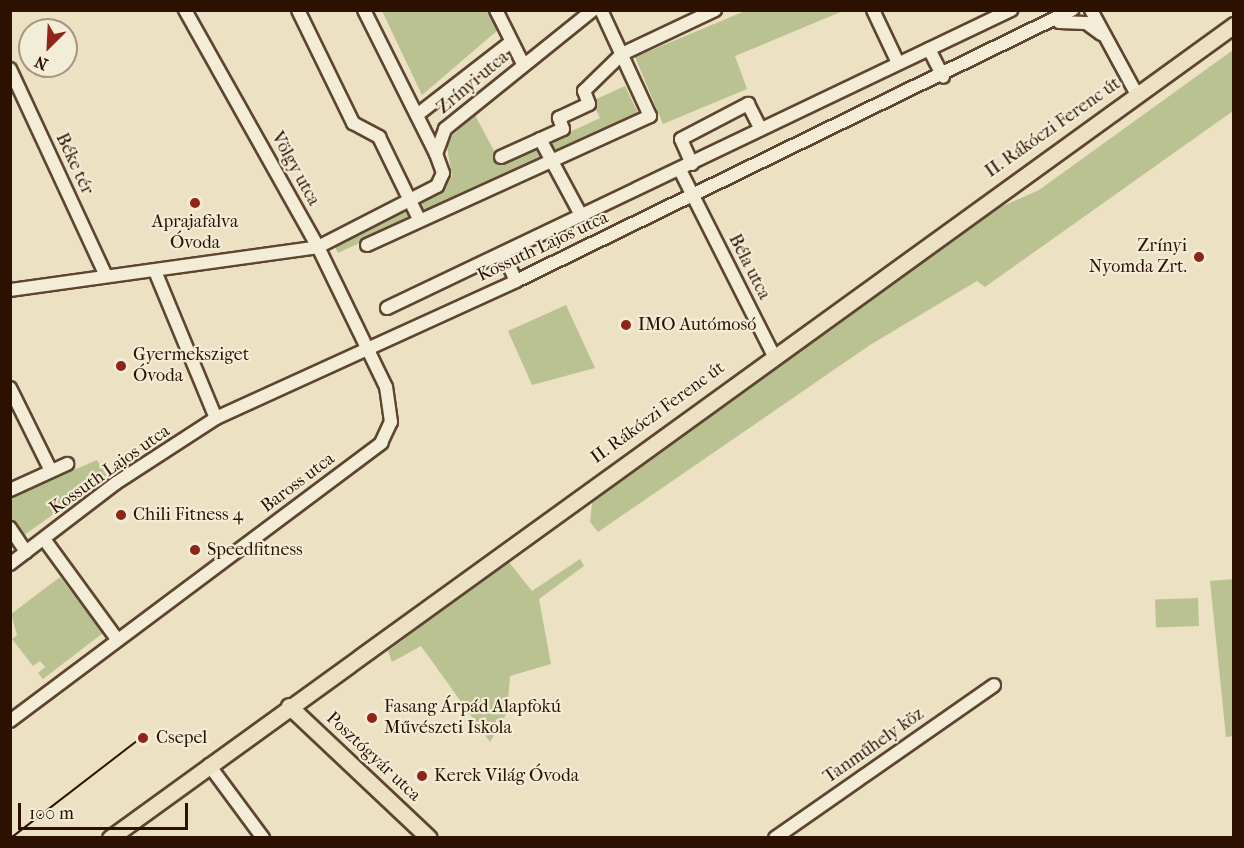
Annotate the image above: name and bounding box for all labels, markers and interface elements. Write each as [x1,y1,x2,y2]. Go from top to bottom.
north arrow [18,18,78,78]
street label: Zrínyi utca [433,47,513,119]
text: N [32,52,51,74]
street label: II. Rákóczi Ferenc út [981,73,1125,183]
street label: Völgy utca [266,128,324,210]
street label: Béke tér [50,130,98,198]
marker: Aprajafalva Óvoda [188,196,202,210]
street label: Kossuth Lajos utca [474,207,612,287]
place label: Aprajafalva Óvoda [152,212,238,254]
street label: Béla utca [723,231,775,303]
place label: Zrínyi Nyomda Zrt. [1089,236,1187,278]
marker: Zrínyi Nyomda Zrt. [1192,250,1206,264]
place label: IMO Autómosó [638,314,756,336]
marker: IMO Autómosó [619,318,633,332]
place label: Gyermeksziget Óvoda [133,345,249,388]
street label: II. Rákóczi Ferenc út [587,357,729,469]
marker: Gyermeksziget Óvoda [114,359,128,373]
street label: Kossuth Lajos utca [46,420,174,520]
street label: Baross utca [257,448,339,518]
place label: Chili Fitness 4 [133,504,243,526]
marker: Chili Fitness 4 [114,508,128,522]
place label: Speedfitness [207,539,303,561]
marker: Speedfitness [188,543,202,557]
place label: Fasang Árpád Alapfokú Művészeti Iskola [384,697,561,740]
street label: Tanműhely köz [820,704,928,788]
street label: Posztógyár utca [321,708,425,806]
marker: Fasang Árpád Alapfokú Művészeti Iskola [365,711,379,725]
place label: Csepel [156,727,207,749]
marker: Csepel [134,729,152,747]
place label: Kerek Világ Óvoda [434,765,579,787]
marker: Kerek Világ Óvoda [415,769,429,783]
scale bar [21,791,190,829]
text: 100 m [29,803,74,824]

